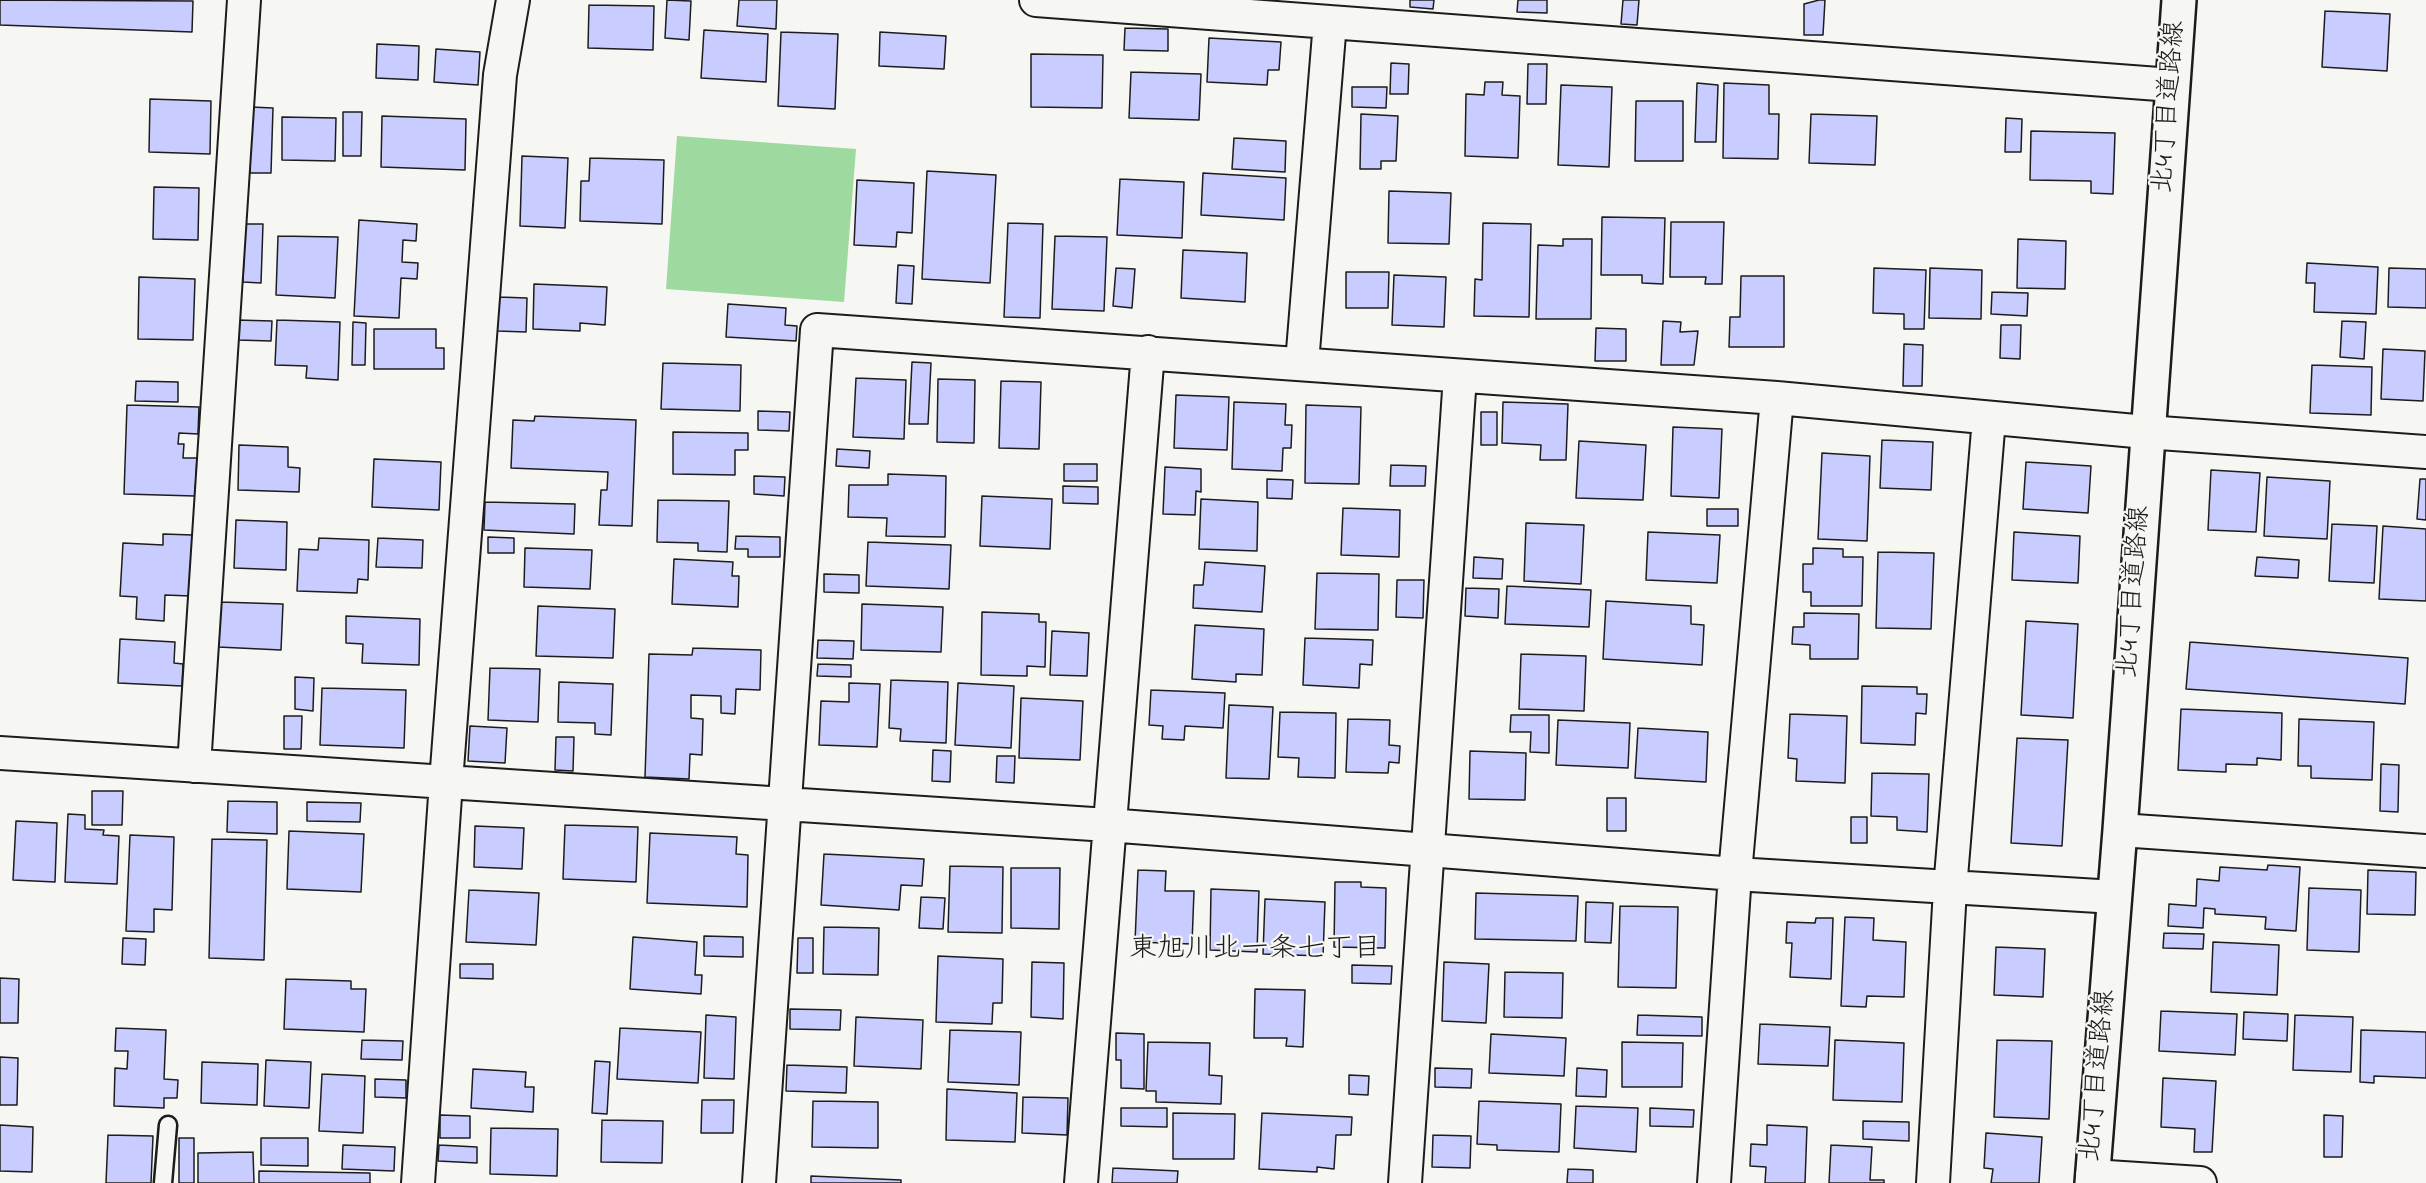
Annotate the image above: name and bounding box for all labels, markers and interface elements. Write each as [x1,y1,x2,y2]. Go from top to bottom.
street label: 北4丁目道路線 [2149,20,2193,194]
street label: 北4丁目道路線 [2114,505,2158,679]
district label: 東旭川北一条七丁目 [1129,934,1381,968]
street label: 北4丁目道路線 [2076,988,2124,1164]

